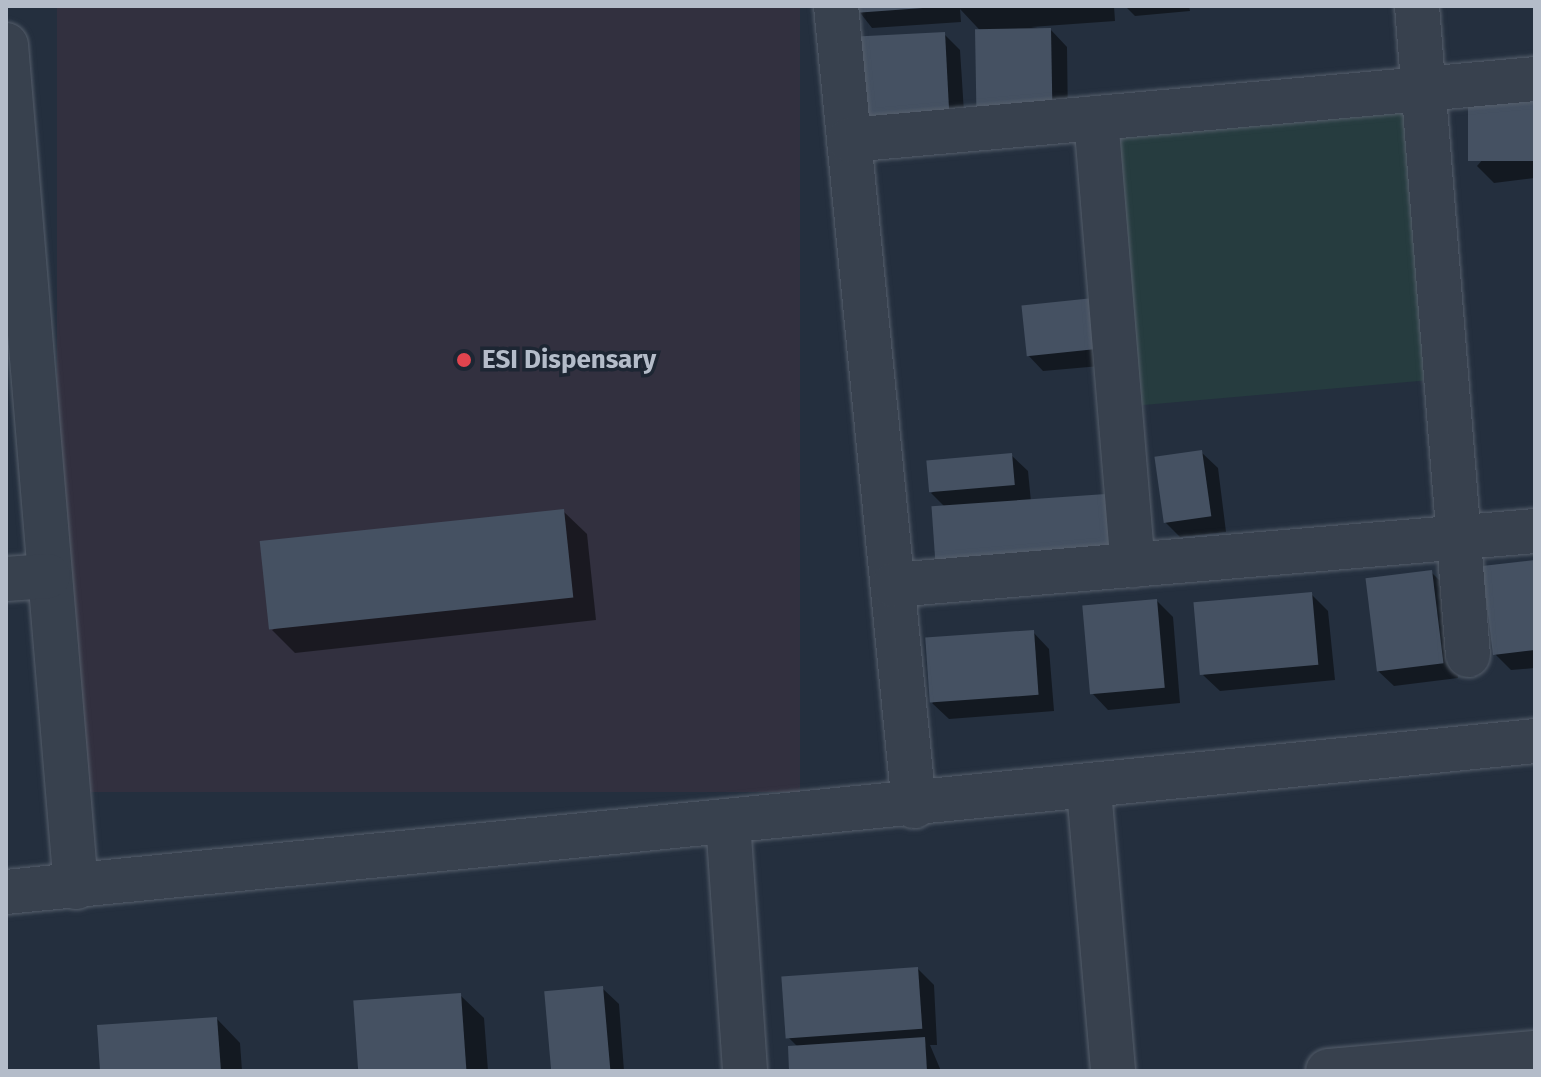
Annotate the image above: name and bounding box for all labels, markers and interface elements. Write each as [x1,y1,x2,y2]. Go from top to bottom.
place label: ESI Dispensary [482,344,656,376]
marker: ESI Dispensary [453,349,475,371]

